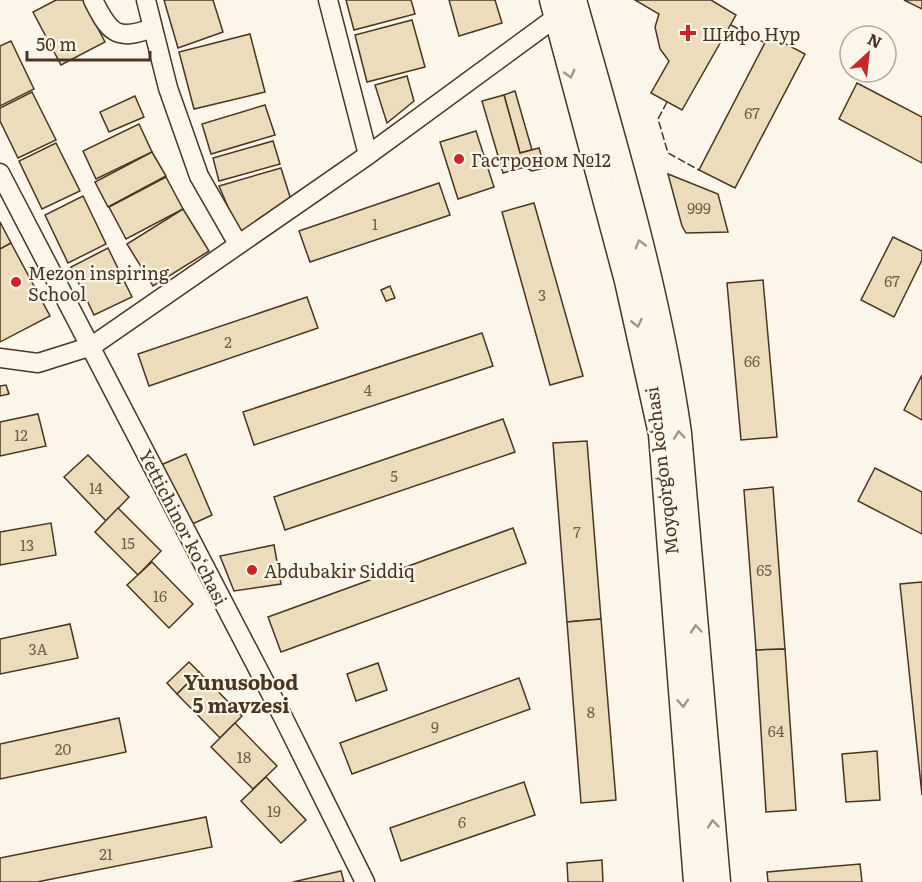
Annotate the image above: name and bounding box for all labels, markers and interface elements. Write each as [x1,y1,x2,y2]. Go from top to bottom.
place label: Шифо Нур [702,20,800,47]
scale bar [27,24,150,62]
marker: Шифо Нур [679,24,697,42]
north arrow [838,24,898,84]
text: N [864,26,887,53]
text: 50 m [36,30,77,57]
one-way arrow [563,68,575,79]
house number: 67 [744,101,760,124]
place label: Гастроном №12 [471,146,611,173]
marker: Гастроном №12 [452,152,466,166]
house number: 999 [687,196,711,219]
house number: 1 [372,212,378,235]
one-way arrow [635,239,647,250]
place label: Mezon inspiring School [28,259,170,307]
house number: 67 [884,269,900,292]
marker: Mezon inspiring School [9,275,23,289]
house number: 3 [538,283,546,306]
one-way arrow [630,317,643,327]
house number: 2 [224,330,232,353]
house number: 66 [744,349,760,372]
house number: 4 [364,378,372,401]
street label: Moyqoʻrgʻon koʻchasi [637,385,685,557]
house number: 12 [14,423,28,446]
one-way arrow [673,431,686,440]
street label: Yettichinor ko‘chasi [133,444,235,610]
house number: 5 [390,464,398,487]
house number: 14 [89,476,103,499]
house number: 7 [573,520,581,543]
house number: 15 [121,531,135,554]
house number: 13 [20,533,34,556]
place label: Abdubakir Siddiq [264,557,415,584]
house number: 65 [756,558,772,581]
marker: Abdubakir Siddiq [245,563,259,577]
house number: 16 [153,584,167,607]
one-way arrow [690,625,703,634]
house number: 3А [28,637,48,660]
district label: Yunusobod 5 mavzesi [184,666,298,719]
one-way arrow [676,699,689,708]
house number: 8 [587,700,595,723]
house number: 9 [431,715,439,738]
house number: 64 [768,719,784,742]
house number: 20 [55,737,71,760]
house number: 18 [237,745,251,768]
house number: 19 [267,799,281,822]
house number: 6 [458,810,466,833]
one-way arrow [707,819,720,828]
house number: 21 [99,842,113,865]

